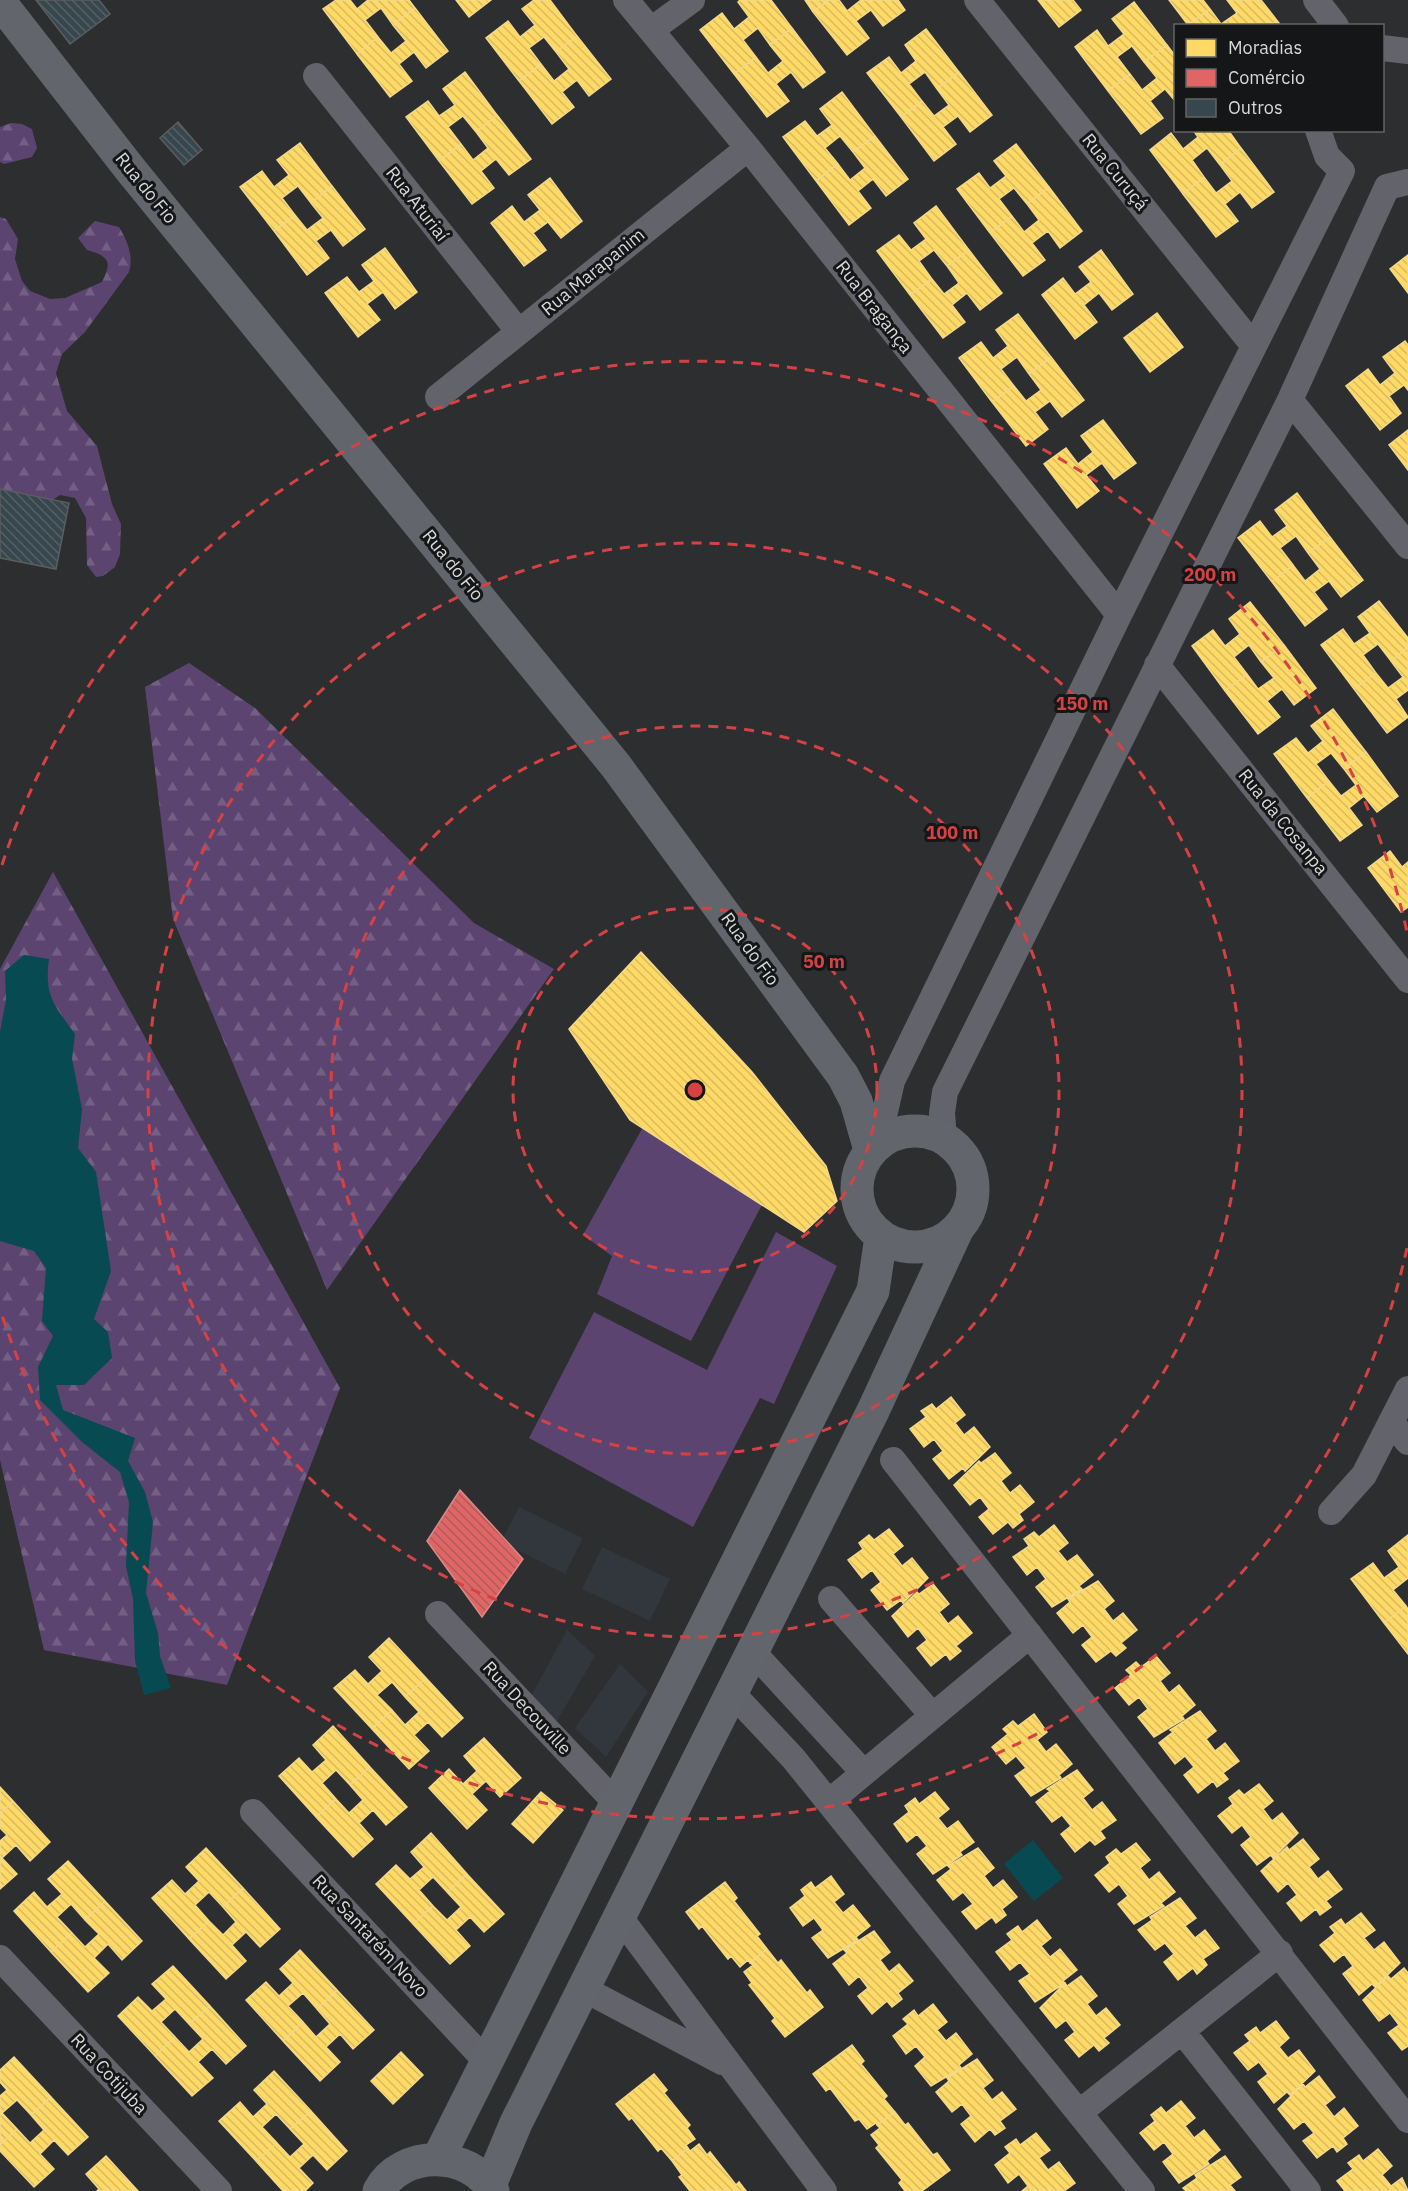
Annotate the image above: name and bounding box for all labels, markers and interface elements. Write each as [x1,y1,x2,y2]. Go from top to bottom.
legend [1174,24,1384,132]
text: Moradias [1228,36,1302,59]
text: Comércio [1228,66,1305,89]
text: Outros [1228,96,1283,119]
street label: Rua Curuçá [1077,128,1154,215]
street label: Rua do Fio [111,147,182,228]
street label: Rua Aturiaí [381,162,454,246]
street label: Rua Marapanim [536,223,649,320]
street label: Rua Bragança [831,256,918,358]
street label: Rua do Fio [418,524,489,605]
text: 200 m [1184,563,1236,586]
text: 150 m [1056,692,1108,715]
street label: Rua da Cosanpa [1234,764,1333,880]
text: 100 m [926,821,978,844]
street label: Rua do Fio [716,908,785,990]
text: 50 m [803,950,845,973]
centre of rings [685,1080,705,1100]
street label: Rua Decouville [478,1656,577,1759]
street label: Rua Santarém Novo [308,1869,433,2002]
street label: Rua Cotijuba [66,2028,153,2119]

